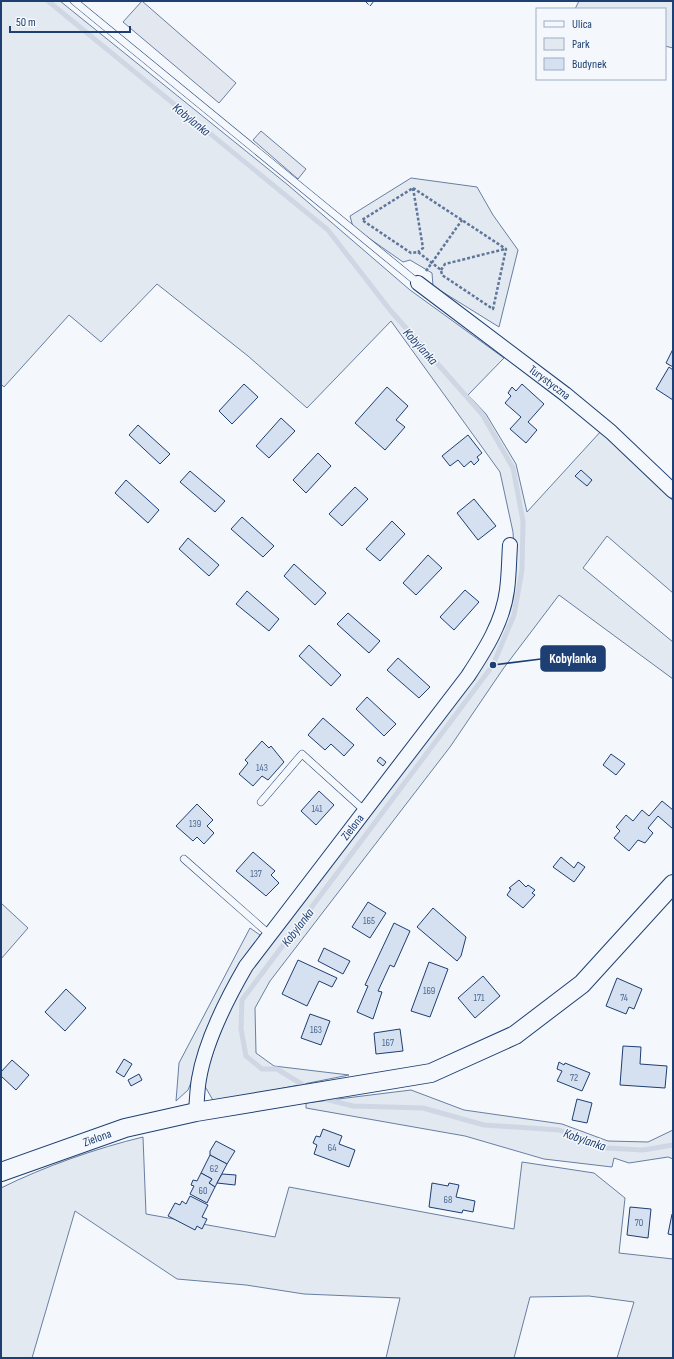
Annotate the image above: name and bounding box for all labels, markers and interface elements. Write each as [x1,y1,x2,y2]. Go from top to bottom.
scale bar [10,8,130,34]
legend [536,8,666,80]
text: 50 m [16,15,36,30]
text: Ulica [572,17,592,32]
text: Park [572,37,590,52]
text: Budynek [572,57,607,72]
water label: Kobylanka [169,100,214,140]
water label: Kobylanka [400,325,441,369]
street label: Turystyczna [525,362,574,404]
callout: Kobylanka [541,646,605,671]
text: Kobylanka [549,651,597,667]
house number: 143 [256,762,268,774]
house number: 141 [311,803,323,815]
street label: Zielona [338,811,368,843]
house number: 139 [189,818,201,830]
house number: 137 [250,868,262,880]
water label: Kobylanka [278,905,318,950]
house number: 165 [363,915,375,927]
house number: 169 [423,985,435,997]
house number: 171 [473,992,485,1004]
house number: 74 [620,992,628,1004]
house number: 163 [310,1024,322,1036]
house number: 167 [382,1037,394,1049]
house number: 72 [570,1072,578,1084]
water label: Kobylanka [561,1125,609,1155]
street label: Zielona [81,1126,114,1150]
house number: 64 [328,1142,336,1154]
house number: 62 [210,1163,218,1175]
house number: 60 [199,1185,207,1197]
house number: 68 [444,1194,452,1206]
house number: 70 [635,1217,643,1229]

